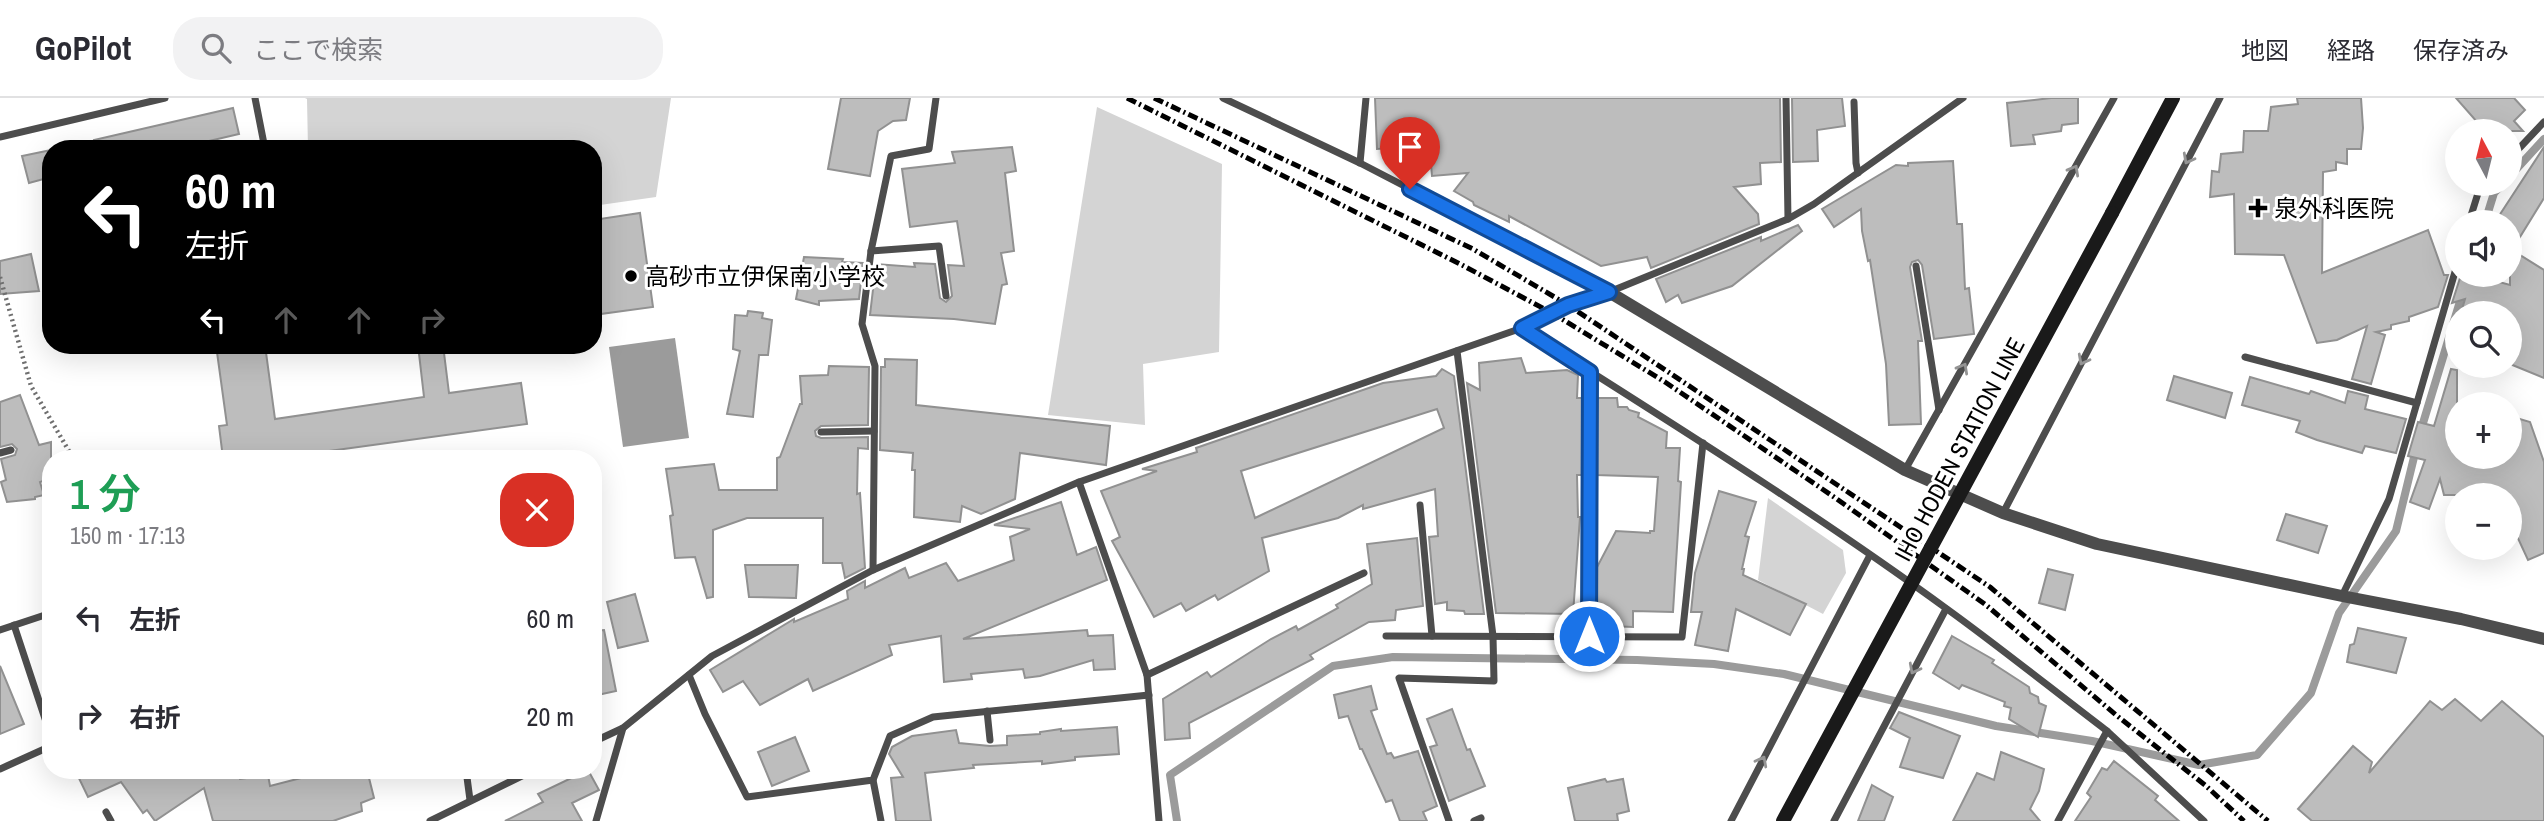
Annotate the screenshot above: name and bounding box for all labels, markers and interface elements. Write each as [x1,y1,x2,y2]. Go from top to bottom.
search box [173,17,663,80]
text: GoPilot [35,26,131,70]
icon: search [197,29,235,67]
text: ここで検索 [253,32,383,67]
text: 地図 [2241,34,2289,66]
text: 経路 [2327,34,2375,66]
text: 保存済み [2413,34,2509,66]
pin [1380,117,1440,189]
north arrow [2445,119,2522,196]
map controls [2445,119,2522,560]
icon: arrive [1391,128,1429,166]
one-way arrow [2183,151,2196,164]
text: 60 m [185,157,277,223]
one-way arrow [2066,165,2079,177]
icon: left [70,168,161,259]
place label: 泉外科医院 [2274,192,2394,224]
marker: 泉外科医院 [2248,198,2268,218]
button: sound [2445,210,2522,287]
text: 左折 [185,224,249,267]
place label: 高砂市立伊保南小学校 [645,260,885,292]
marker: 高砂市立伊保南小学校 [623,268,639,284]
icon: left [194,301,232,339]
icon: ahead [267,301,305,339]
icon: ahead [340,301,378,339]
icon: right [413,301,451,339]
button: search [2445,301,2522,378]
street label: IHO HODEN STATION LINE [1887,332,2031,566]
one-way arrow [2078,353,2091,365]
one-way arrow [1955,363,1968,376]
button: + [2445,392,2522,469]
text: 1 分 [70,466,141,522]
button: close [500,473,574,547]
button: − [2445,483,2522,560]
text: 150 m · 17:13 [70,520,185,551]
icon: left [70,599,108,637]
position arrow [1552,599,1626,673]
text: 60 m [527,601,574,636]
text: 左折 [129,602,181,637]
one-way arrow [1909,662,1923,674]
icon: right [70,697,108,735]
text: 20 m [527,699,574,734]
text: 右折 [129,700,181,735]
one-way arrow [1754,755,1768,768]

